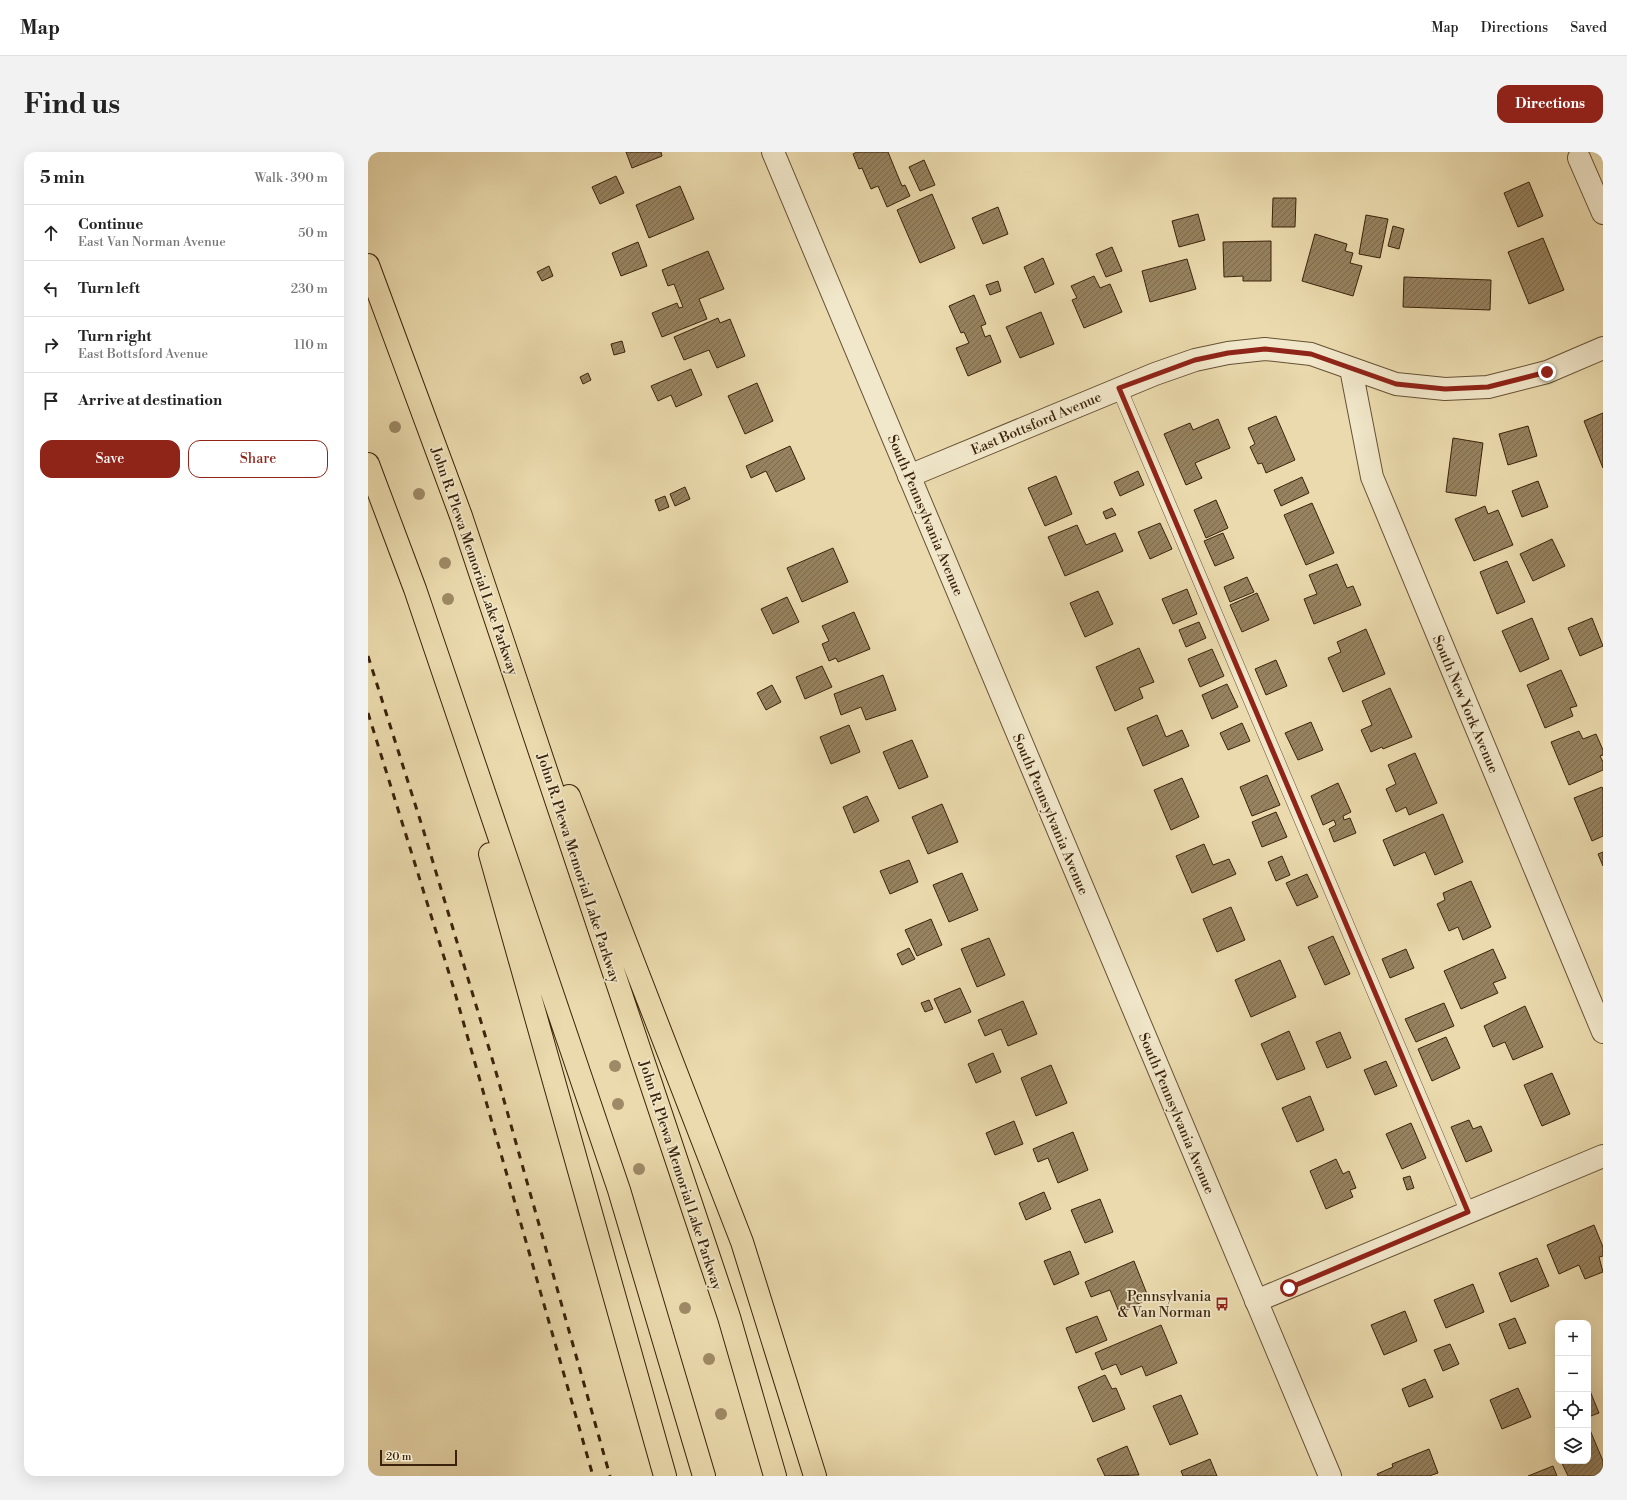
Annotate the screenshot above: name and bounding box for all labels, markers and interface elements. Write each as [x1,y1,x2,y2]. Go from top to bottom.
text: Map [20,16,60,40]
text: Map [1431,19,1459,37]
text: Directions [1481,19,1548,37]
text: Saved [1570,19,1607,37]
button: Directions [1497,85,1603,123]
text: Find us [24,87,120,122]
text: 5 min [40,167,85,189]
text: Walk · 390 m [255,170,328,186]
text: Continue [78,215,143,234]
icon: ahead [40,222,62,244]
text: 50 m [298,225,328,241]
text: East Van Norman Avenue [78,234,226,250]
icon: left [40,278,62,300]
text: Turn left [78,279,140,298]
text: 230 m [291,281,328,297]
text: Turn right [78,327,152,346]
icon: right [40,334,62,356]
text: 110 m [294,337,328,353]
text: East Bottsford Avenue [78,346,208,362]
route end [1538,363,1556,381]
street label: East Bottsford Avenue [968,388,1104,460]
icon: arrive [40,390,62,412]
text: Arrive at destination [78,391,222,410]
street label: South Pennsylvania Avenue [883,432,967,599]
button: Save [40,440,180,478]
button: Share [188,440,328,478]
street label: John R. Plewa Memorial Lake Parkway [426,444,522,678]
street label: South New York Avenue [1428,633,1502,776]
street label: South Pennsylvania Avenue [1008,731,1092,898]
street label: John R. Plewa Memorial Lake Parkway [532,750,624,986]
street label: South Pennsylvania Avenue [1134,1030,1218,1197]
street label: John R. Plewa Memorial Lake Parkway [634,1057,726,1293]
route start [1280,1279,1298,1297]
place label: Pennsylvania & Van Norman [1118,1288,1212,1322]
bus stop icon: Pennsylvania & Van Norman [1214,1296,1230,1312]
map controls [1555,1320,1591,1464]
button: + [1555,1320,1591,1356]
button: − [1555,1356,1591,1392]
button: locate [1555,1392,1591,1428]
button: layers [1555,1428,1591,1464]
scale bar [380,1448,457,1467]
text: 20 m [386,1450,411,1464]

